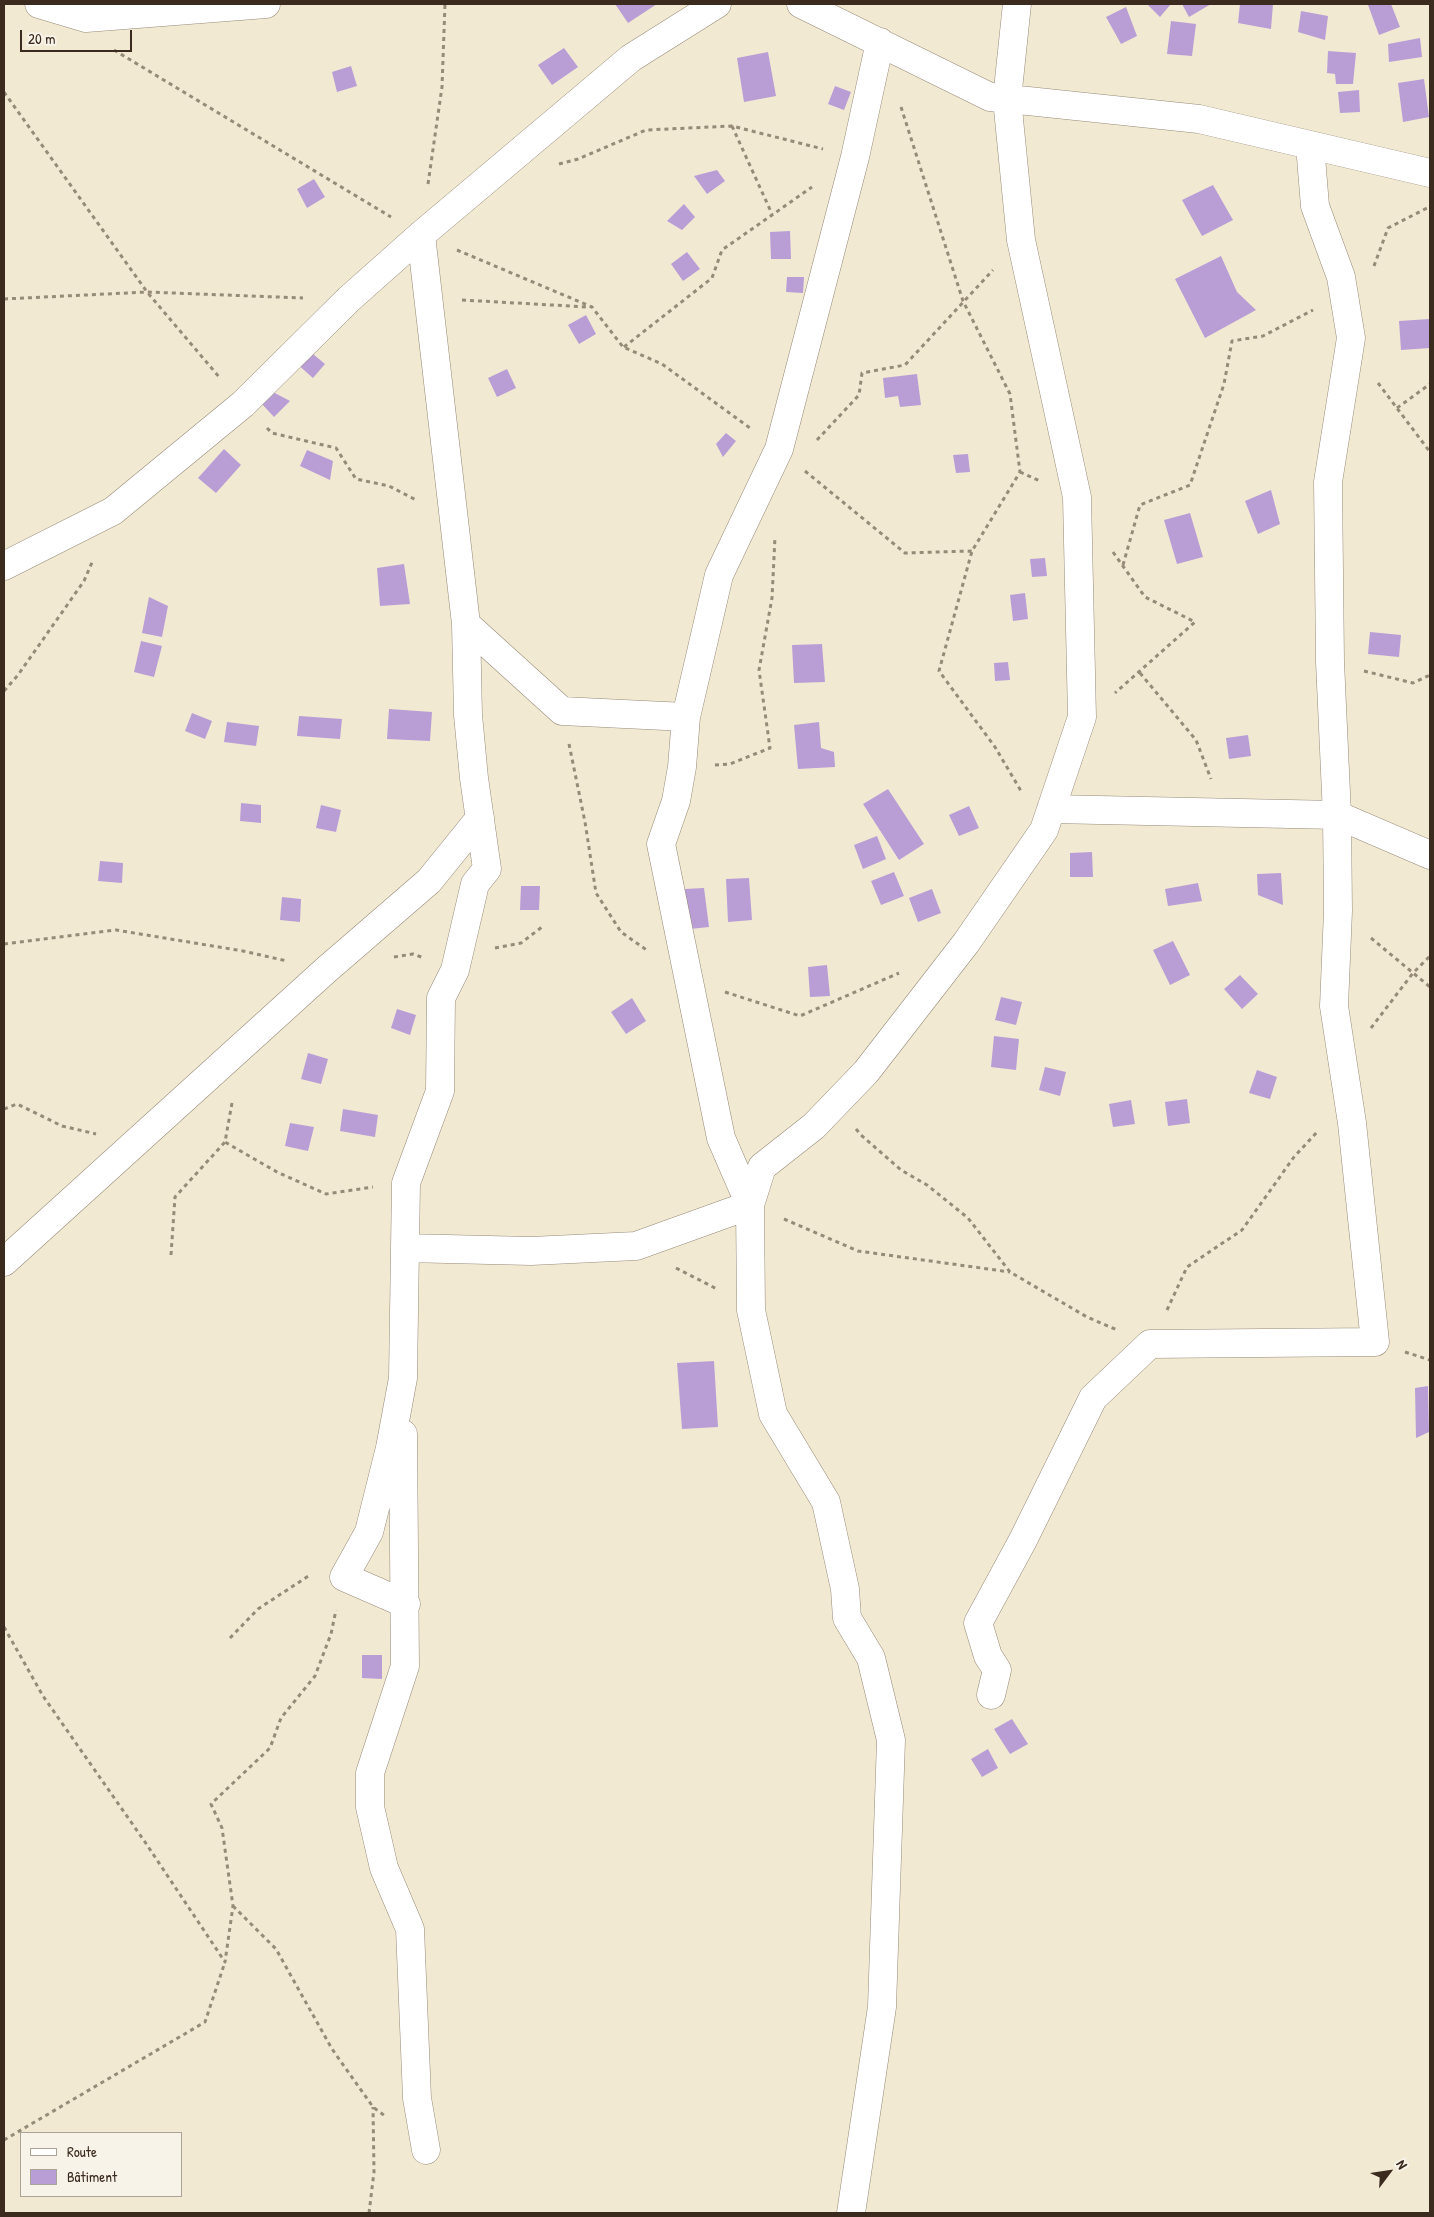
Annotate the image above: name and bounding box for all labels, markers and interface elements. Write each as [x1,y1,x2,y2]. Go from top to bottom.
scale bar [22,20,135,52]
text: 20 m [28,28,55,49]
legend [20,2132,182,2197]
text: Route [67,2141,97,2162]
north arrow [1364,2147,1414,2197]
text: N [1392,2156,1412,2172]
text: Bâtiment [67,2166,117,2187]

